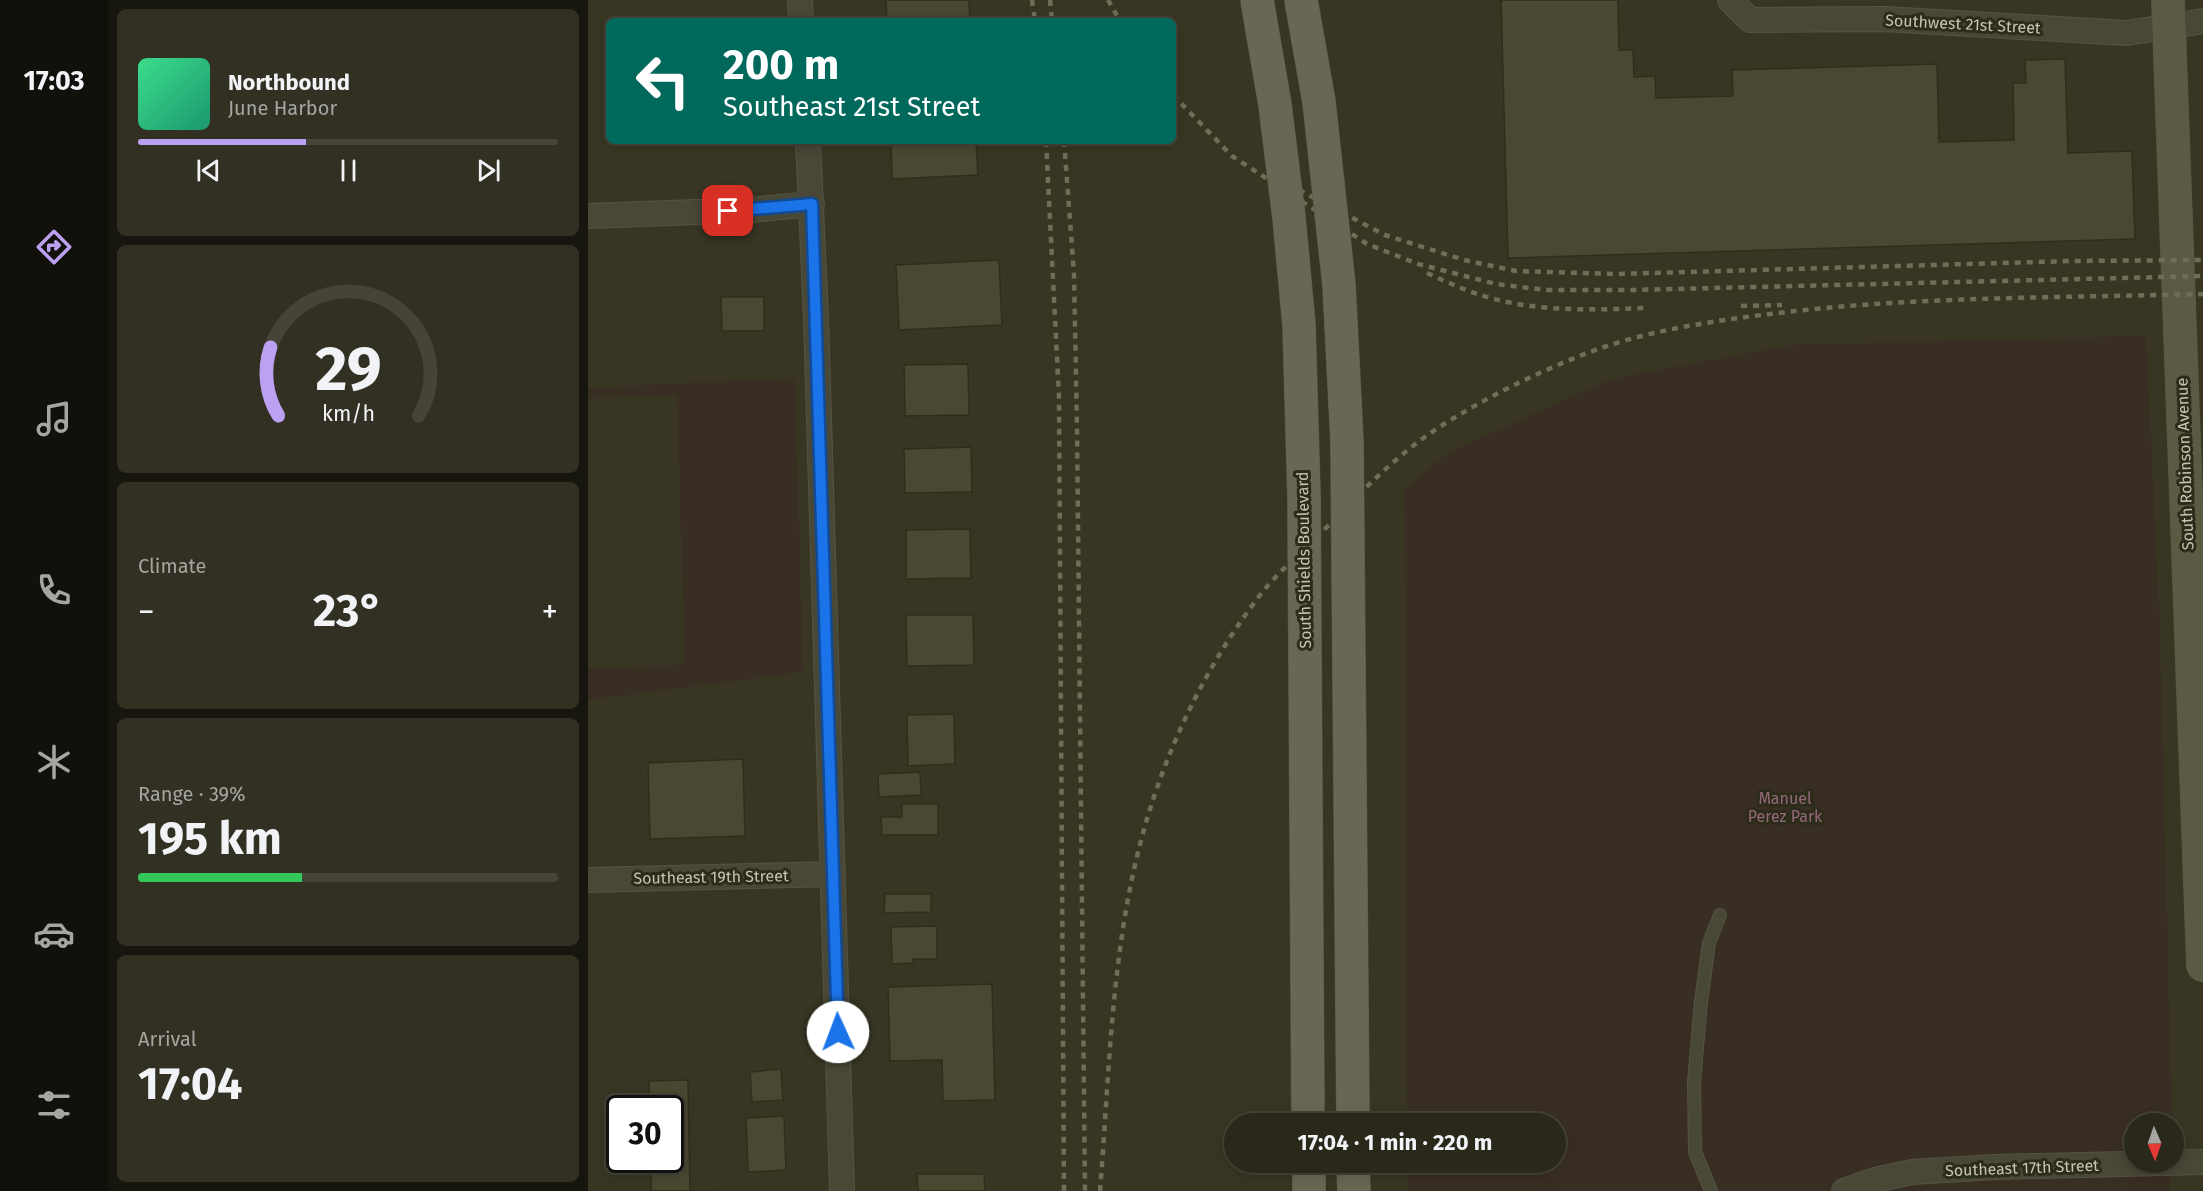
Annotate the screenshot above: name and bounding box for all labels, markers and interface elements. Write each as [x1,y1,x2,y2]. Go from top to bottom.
street label: Southwest 21st Street [1885,10,2041,38]
text: 200 m [723,40,839,90]
icon: left [624,42,702,120]
text: 17:03 [23,65,85,97]
text: Northbound [228,69,350,96]
text: Southeast 21st Street [723,91,980,123]
text: June Harbor [228,96,337,120]
icon: previous [192,154,225,187]
icon: pause [332,154,365,187]
icon: next [472,154,505,187]
pin [702,185,753,236]
icon: arrive [711,194,744,227]
icon: directions [33,226,75,268]
text: 29 [315,332,381,407]
street label: South Robinson Avenue [2172,377,2198,551]
icon: music [33,398,75,440]
text: km/h [321,402,375,428]
street label: South Shields Boulevard [1293,471,1315,649]
text: Climate [138,554,206,578]
icon: phone [33,569,75,611]
text: 23° [313,584,383,638]
text: − [138,592,155,632]
text: + [542,592,558,632]
icon: climate [33,741,75,783]
text: Range · 39% [138,782,246,806]
park label: Manuel Perez Park [1748,789,1823,826]
text: 195 km [138,812,282,866]
street label: Southeast 19th Street [633,866,789,888]
icon: car [33,913,75,955]
position arrow [806,1000,870,1064]
text: Arrival [138,1027,197,1051]
text: 17:04 [138,1057,243,1111]
icon: filters [33,1084,75,1126]
speed limit sign: 30 [606,1095,684,1173]
north arrow [2124,1113,2184,1173]
map controls [2124,1113,2184,1173]
text: 17:04 · 1 min · 220 m [1298,1129,1492,1156]
street label: Southeast 17th Street [1945,1156,2099,1180]

